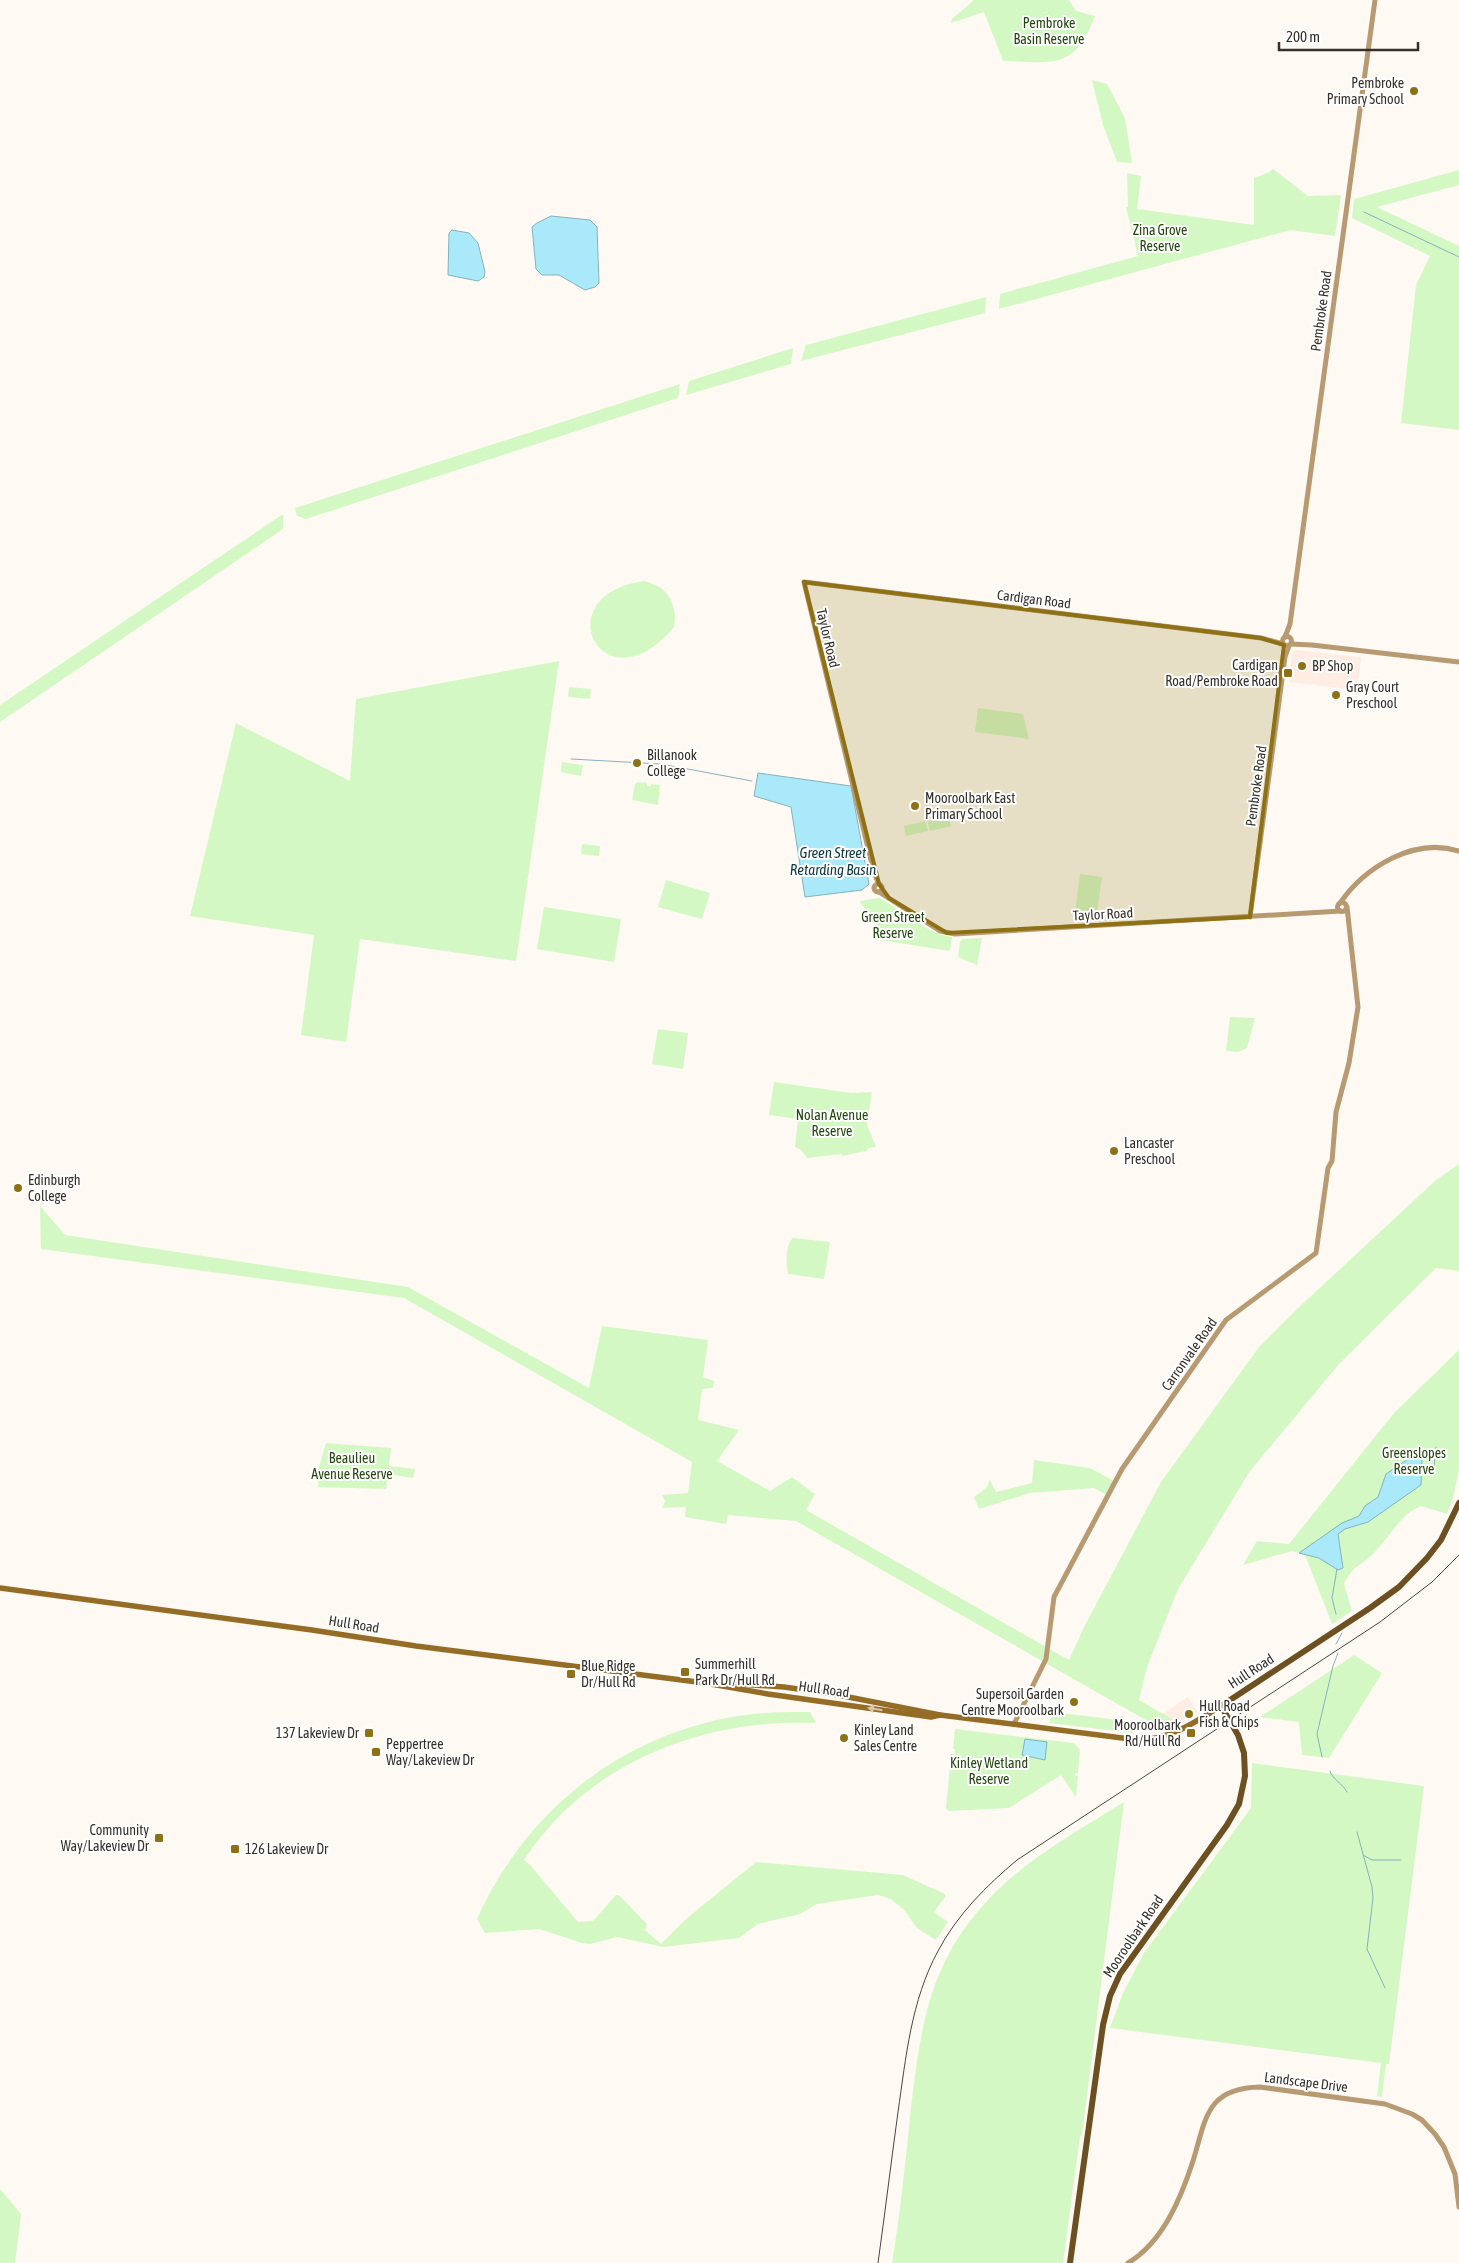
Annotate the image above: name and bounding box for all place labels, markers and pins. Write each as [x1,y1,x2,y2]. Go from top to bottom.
place label: Pembroke Primary School [1327,75,1404,107]
marker: Pembroke Primary School [1408,85,1420,97]
place label: Cardigan Road/Pembroke Road [1165,657,1278,689]
place label: BP Shop [1312,658,1354,674]
marker: BP Shop [1296,660,1308,672]
marker: Cardigan Road/Pembroke Road [1282,667,1294,679]
place label: Gray Court Preschool [1346,679,1399,711]
marker: Gray Court Preschool [1330,689,1342,701]
place label: Billanook College [647,747,697,779]
marker: Billanook College [631,757,643,769]
place label: Mooroolbark East Primary School [925,790,1015,822]
marker: Mooroolbark East Primary School [909,800,921,812]
place label: Lancaster Preschool [1124,1135,1175,1167]
marker: Lancaster Preschool [1108,1145,1120,1157]
place label: Edinburgh College [28,1172,81,1204]
marker: Edinburgh College [12,1182,24,1194]
place label: Summerhill Park Dr/Hull Rd [695,1656,775,1688]
place label: Blue Ridge Dr/Hull Rd [581,1658,636,1690]
marker: Summerhill Park Dr/Hull Rd [679,1666,691,1678]
marker: Blue Ridge Dr/Hull Rd [565,1668,577,1680]
place label: Supersoil Garden Centre Mooroolbark [961,1686,1064,1718]
marker: Supersoil Garden Centre Mooroolbark [1068,1696,1080,1708]
place label: Hull Road Fish & Chips [1199,1698,1259,1730]
marker: Hull Road Fish & Chips [1183,1708,1195,1720]
place label: Mooroolbark Rd/Hull Rd [1114,1717,1181,1749]
place label: Kinley Land Sales Centre [854,1722,917,1754]
place label: 137 Lakeview Dr [276,1725,360,1741]
marker: 137 Lakeview Dr [363,1727,375,1739]
marker: Mooroolbark Rd/Hull Rd [1185,1727,1197,1739]
marker: Kinley Land Sales Centre [838,1732,850,1744]
place label: Peppertree Way/Lakeview Dr [386,1736,475,1768]
marker: Peppertree Way/Lakeview Dr [370,1746,382,1758]
place label: Community Way/Lakeview Dr [61,1822,150,1854]
marker: Community Way/Lakeview Dr [153,1832,165,1844]
place label: 126 Lakeview Dr [245,1841,329,1857]
marker: 126 Lakeview Dr [229,1843,241,1855]

